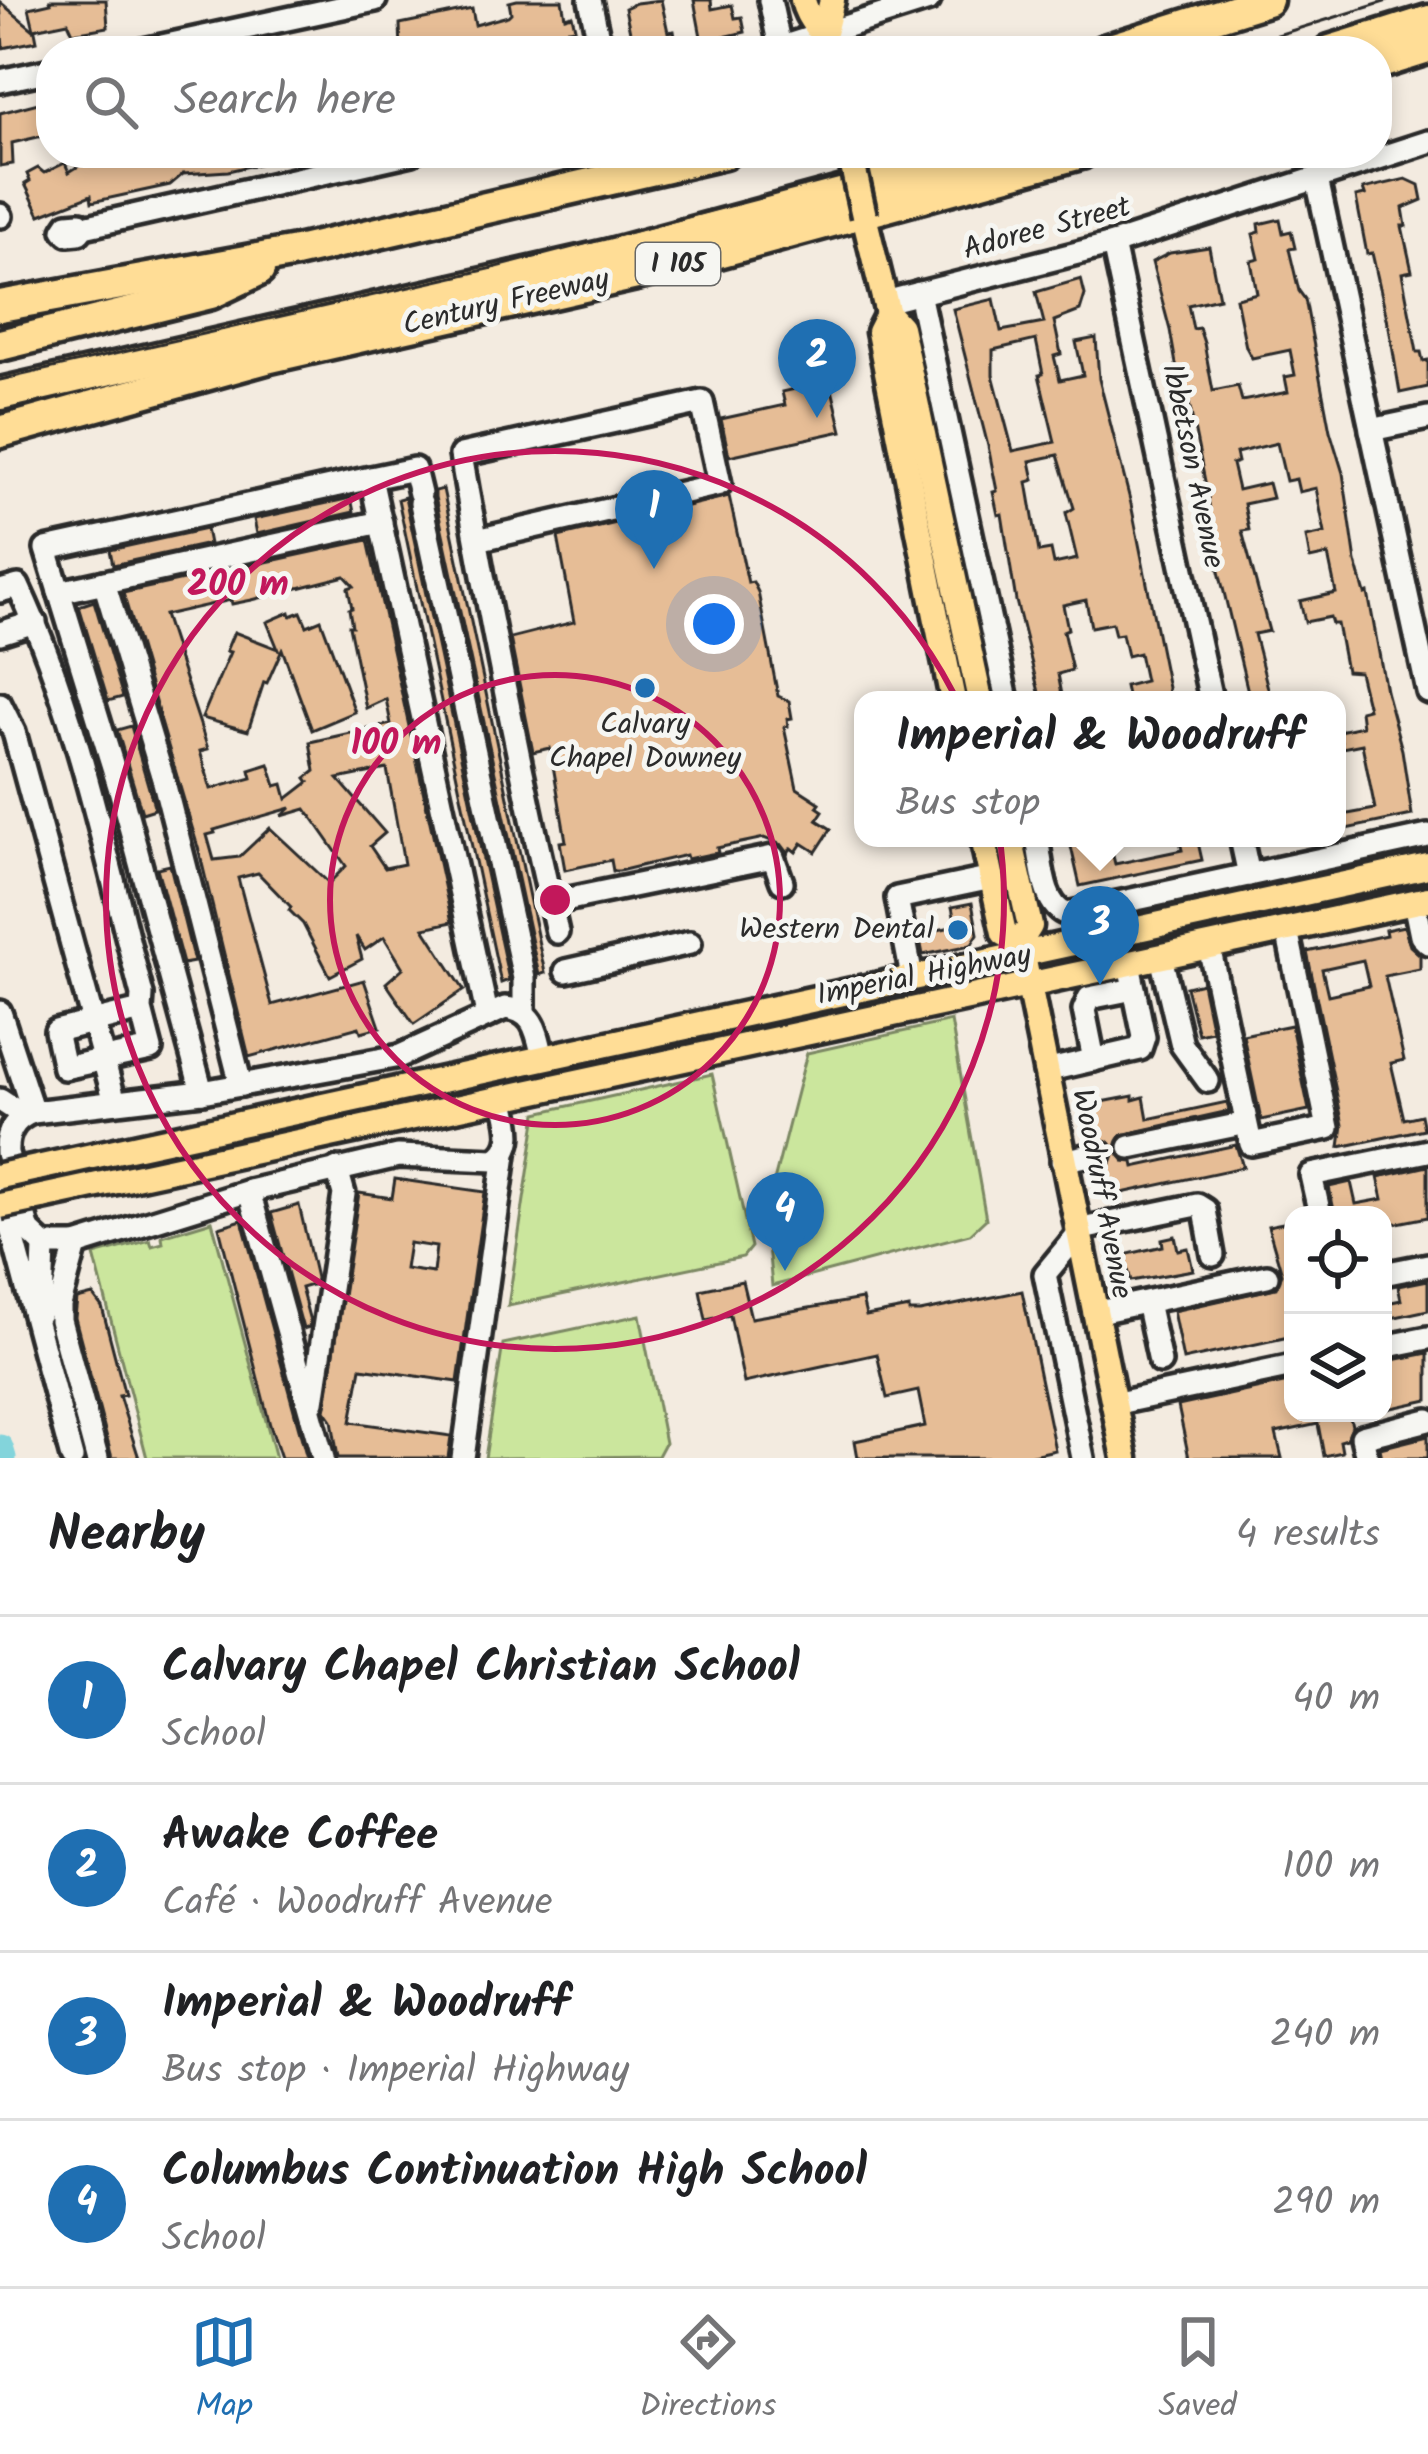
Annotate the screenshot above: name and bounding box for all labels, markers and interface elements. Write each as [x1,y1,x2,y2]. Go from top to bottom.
search box [36,36,1392,168]
text: Search here [174,66,396,138]
icon: search [78,69,144,135]
street label: Adoree Street [958,183,1137,274]
road number: I 105 [636,243,720,285]
street label: Century Freeway [398,256,615,350]
pin: 2 [778,319,856,418]
street label: Ibbetson Avenue [1147,359,1237,573]
pin: 1 [615,470,693,569]
text: 200 m [187,557,289,614]
your location [684,594,744,654]
marker: Calvary Chapel Downey [632,675,658,701]
popup [854,691,1346,847]
place label: Calvary Chapel Downey [549,701,742,783]
text: Imperial & Woodruff [896,702,1304,774]
text: 100 m [350,716,442,773]
text: Bus stop [896,774,1040,836]
centre of rings [534,879,576,921]
pin: 3 [1061,886,1139,985]
place label: Western Dental [739,906,934,954]
marker: Western Dental [945,917,971,943]
street label: Imperial Highway [813,932,1036,1020]
street label: Woodruff Avenue [1057,1085,1145,1303]
pin: 4 [746,1172,824,1271]
map controls [1284,1206,1392,1422]
button: locate [1284,1206,1392,1314]
button: layers [1284,1314,1392,1422]
text: Nearby [48,1496,205,1577]
text: 4 results [1236,1505,1380,1567]
text: Calvary Chapel Christian School [162,1633,800,1705]
text: 1 [81,1669,93,1731]
text: 40 m [1292,1669,1380,1731]
text: School [162,1705,266,1767]
text: Awake Coffee [162,1801,438,1873]
text: 2 [76,1837,98,1899]
text: 100 m [1282,1837,1380,1899]
text: Café · Woodruff Avenue [162,1873,553,1935]
text: Imperial & Woodruff [162,1969,570,2041]
text: 3 [76,2005,98,2067]
text: 240 m [1270,2005,1380,2067]
text: Bus stop · Imperial Highway [162,2041,629,2103]
text: Columbus Continuation High School [162,2137,867,2209]
text: 4 [76,2173,98,2235]
text: 290 m [1272,2173,1380,2235]
text: School [162,2209,266,2271]
tab: Map [191,2309,257,2434]
tab: Directions [639,2309,776,2434]
tab: Saved [1159,2309,1237,2434]

